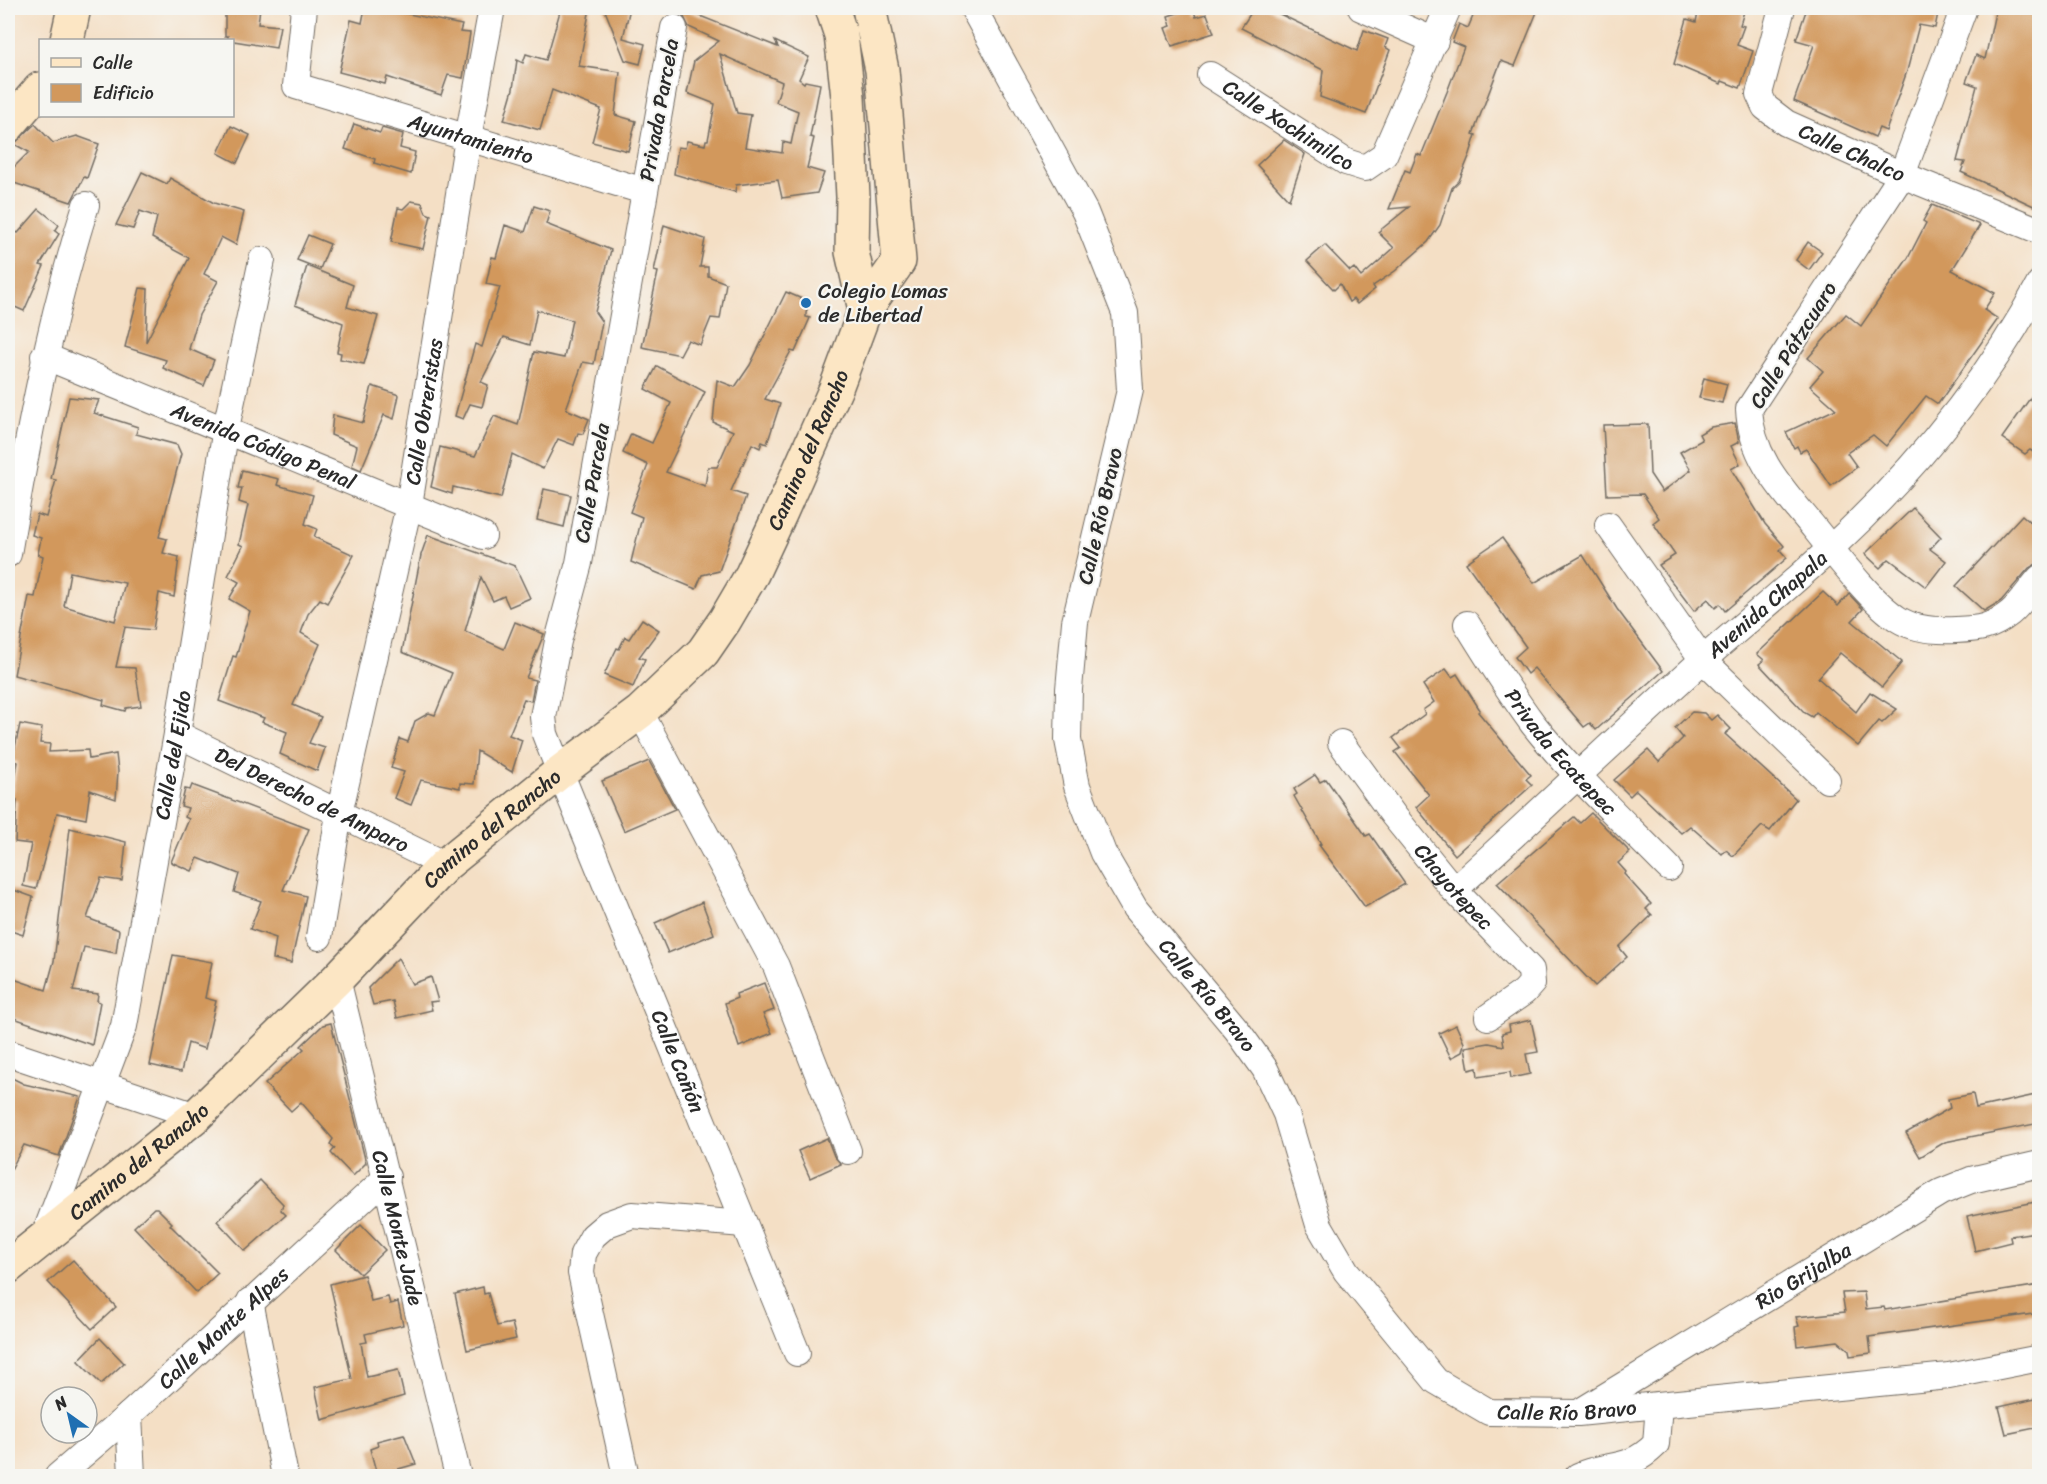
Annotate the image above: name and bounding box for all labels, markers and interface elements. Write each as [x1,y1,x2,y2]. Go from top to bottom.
street label: Privada Parcela [628,35,690,184]
legend [39,39,234,117]
text: Calle [93,47,133,79]
street label: Calle Xochimilco [1215,69,1358,182]
text: Edificio [93,77,154,109]
street label: Ayuntamiento [402,102,539,176]
street label: Calle Chalco [1792,112,1912,193]
place label: Colegio Lomas de Libertad [818,272,948,334]
street label: Calle Pátzcuaro [1739,274,1847,416]
marker: Colegio Lomas de Libertad [799,296,813,310]
street label: Calle Obreristas [394,335,455,488]
street label: Camino del Rancho [756,364,860,537]
street label: Avenida Código Penal [164,391,362,501]
street label: Calle Parcela [563,420,621,546]
street label: Calle Río Bravo [1066,444,1134,588]
street label: Avenida Chapala [1697,540,1837,669]
street label: Privada Ecatepec [1494,680,1627,825]
street label: Calle del Ejido [143,687,203,823]
street label: Del Derecho de Amparo [208,736,416,864]
street label: Camino del Rancho [413,759,570,898]
street label: Chayotepec [1404,834,1503,940]
street label: Calle Río Bravo [1148,929,1267,1061]
street label: Calle Cañón [640,1004,716,1119]
street label: Camino del Rancho [60,1093,219,1231]
street label: Calle Monte Jade [360,1146,435,1309]
street label: Rio Grijalba [1748,1231,1860,1320]
street label: Calle Monte Alpes [149,1257,298,1399]
north arrow [39,1385,99,1445]
text: N [47,1387,74,1419]
street label: Calle Río Bravo [1497,1388,1639,1432]

